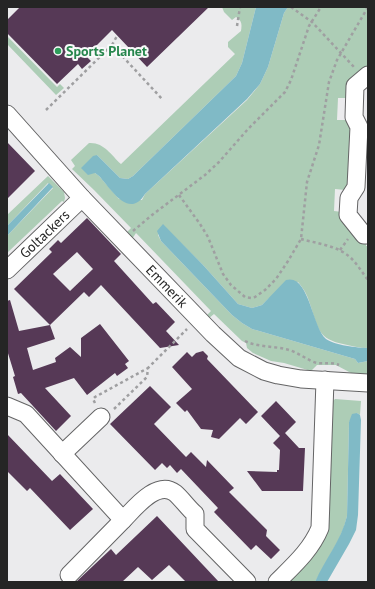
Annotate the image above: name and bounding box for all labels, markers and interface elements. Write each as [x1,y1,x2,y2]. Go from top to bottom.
place label: Sports Planet [66,42,147,60]
marker: Sports Planet [53,46,63,56]
street label: Goltackers [16,206,73,262]
street label: Emmerik [142,261,192,312]

